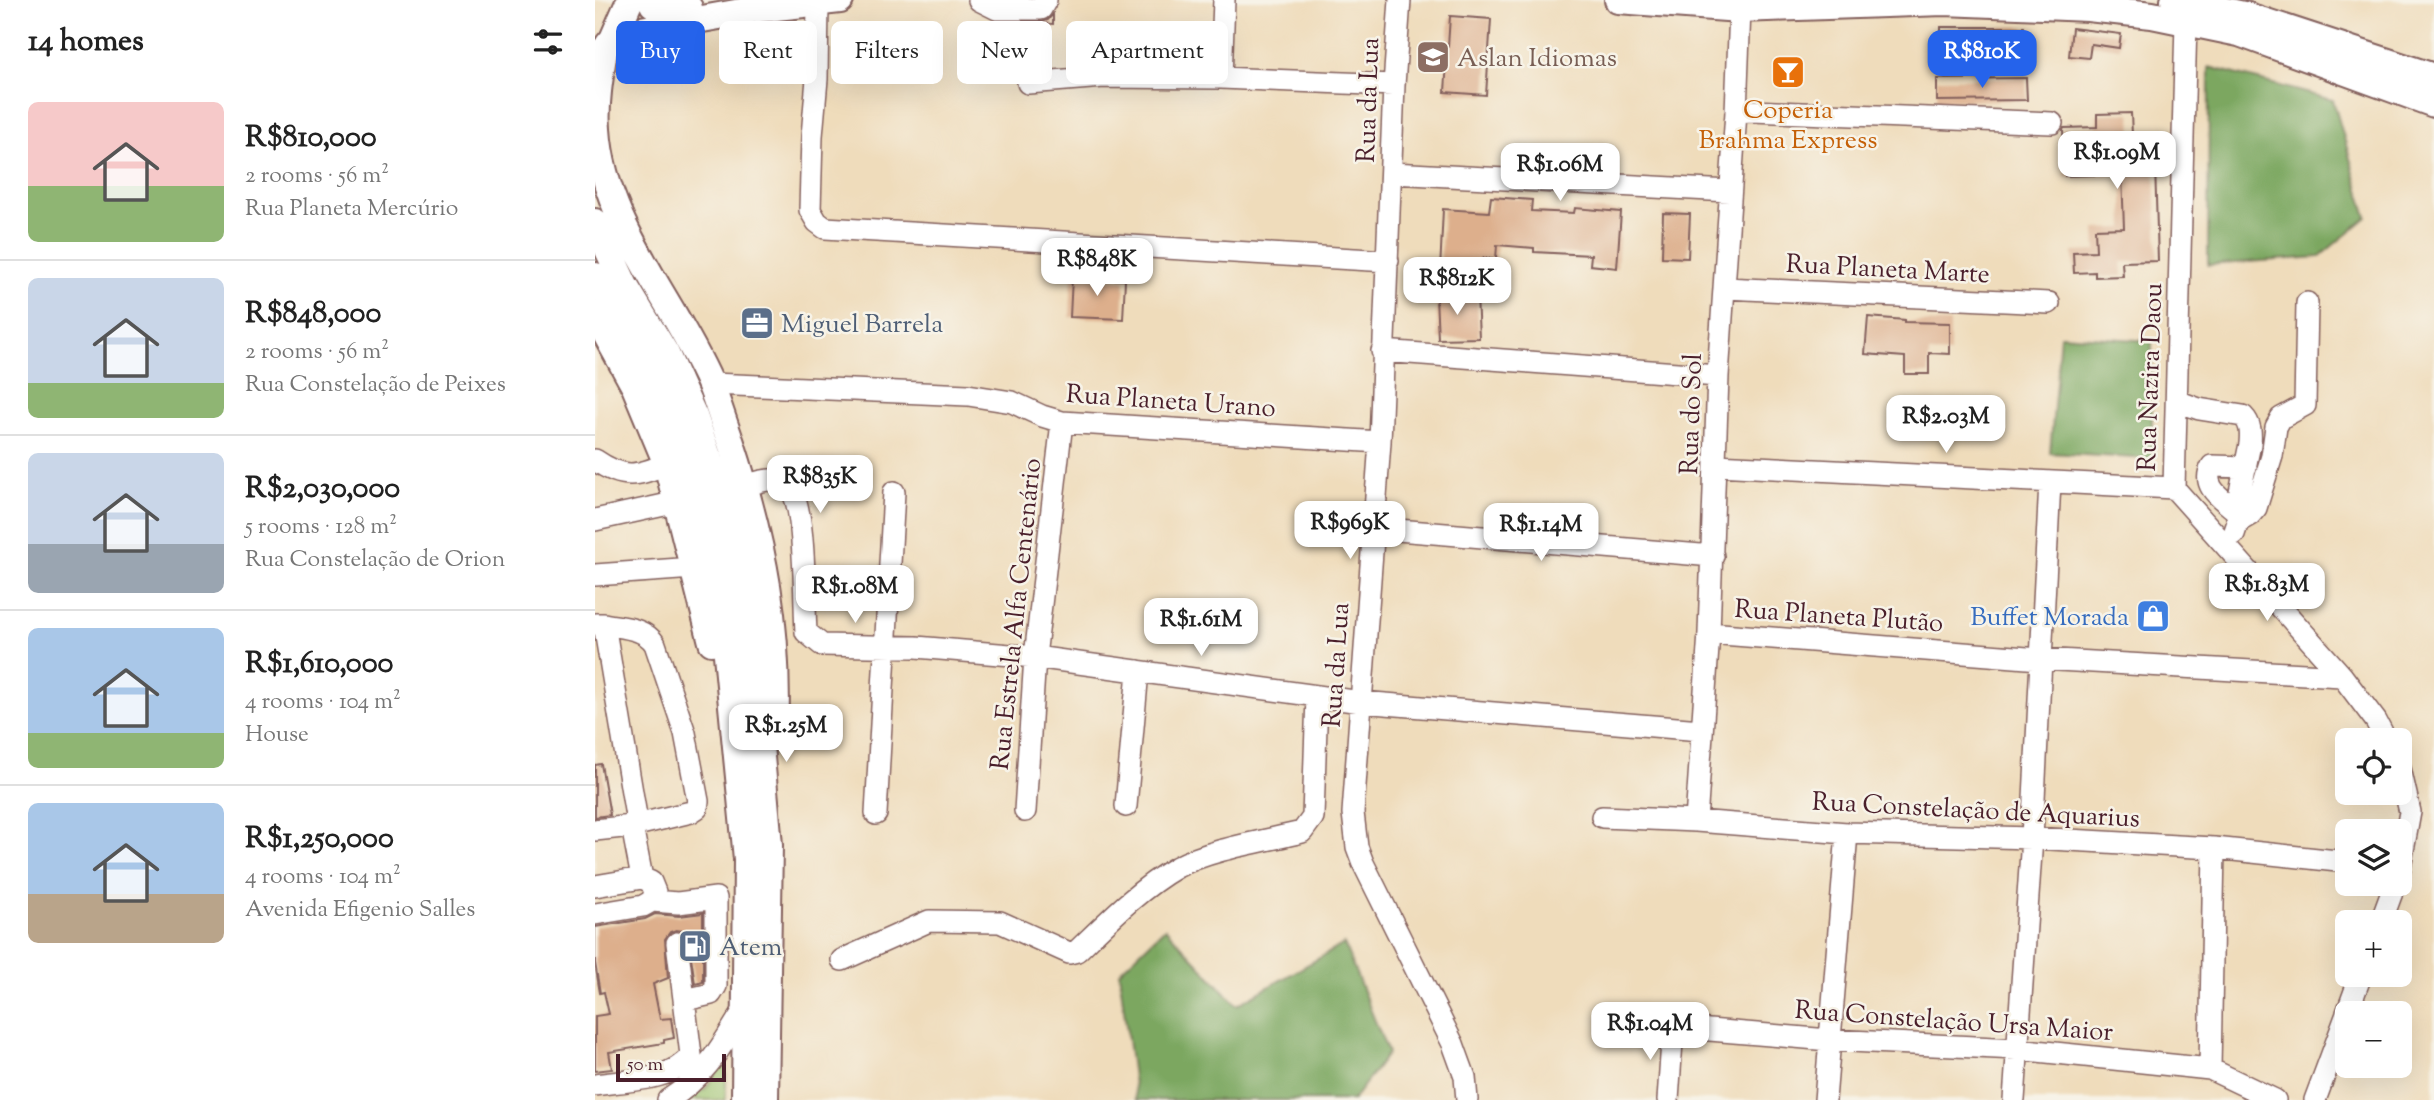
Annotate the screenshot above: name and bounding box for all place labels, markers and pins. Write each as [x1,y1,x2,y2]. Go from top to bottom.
pin: R$810K [1925,31,2039,90]
school or university icon: Aslan Idiomas [1414,38,1452,76]
place label: Aslan Idiomas [1457,41,1617,78]
bar icon: Coperia Brahma Express [1769,53,1807,91]
place label: Coperia Brahma Express [1699,93,1877,160]
pin: R$1.09M [2052,132,2182,191]
pin: R$1.06M [1495,144,1625,203]
pin: R$848K [1040,238,1154,298]
pin: R$812K [1400,258,1514,317]
office icon: Miguel Barrela [738,304,776,342]
place label: Miguel Barrela [781,307,943,344]
pin: R$2.03M [1881,396,2011,455]
pin: R$835K [763,456,877,515]
pin: R$969K [1293,502,1407,561]
pin: R$1.14M [1476,504,1606,563]
pin: R$1.83M [2202,564,2332,623]
pin: R$1.08M [790,566,920,625]
shop icon: Buffet Morada [2134,597,2172,635]
pin: R$1.61M [1136,598,1266,658]
place label: Buffet Morada [1970,600,2129,637]
pin: R$1.25M [721,704,851,764]
fuel station icon: Atem [676,927,714,965]
place label: Atem [719,930,782,967]
pin: R$1.04M [1585,1002,1715,1062]

